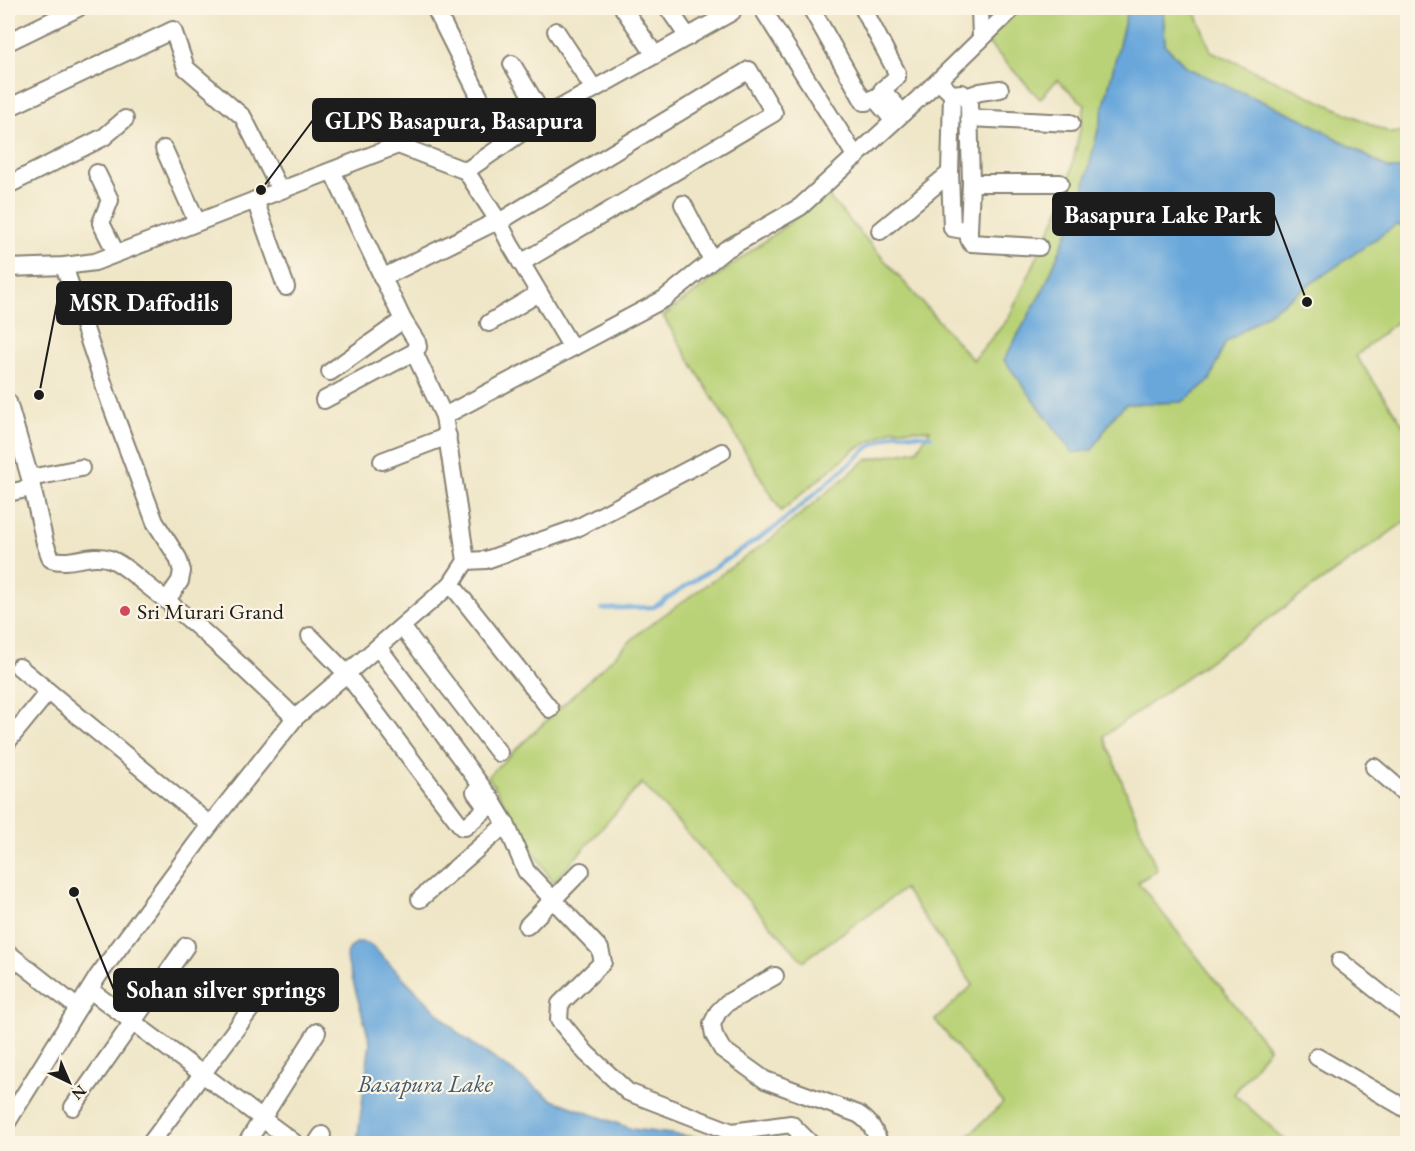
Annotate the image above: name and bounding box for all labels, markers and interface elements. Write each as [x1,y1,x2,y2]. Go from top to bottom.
callout: GLPS Basapura, Basapura [313,99,595,141]
text: GLPS Basapura, Basapura [325,105,584,136]
callout: Basapura Lake Park [1053,193,1274,235]
text: Basapura Lake Park [1064,199,1263,230]
callout: MSR Daffodils [57,282,231,324]
text: MSR Daffodils [69,287,219,318]
place label: Sri Murari Grand [137,597,285,626]
marker: Sri Murari Grand [118,604,132,618]
callout: Sohan silver springs [114,969,338,1011]
text: Sohan silver springs [126,974,326,1006]
north arrow [39,1052,99,1112]
water label: Basapura Lake [356,1068,493,1099]
text: N [67,1080,91,1105]

